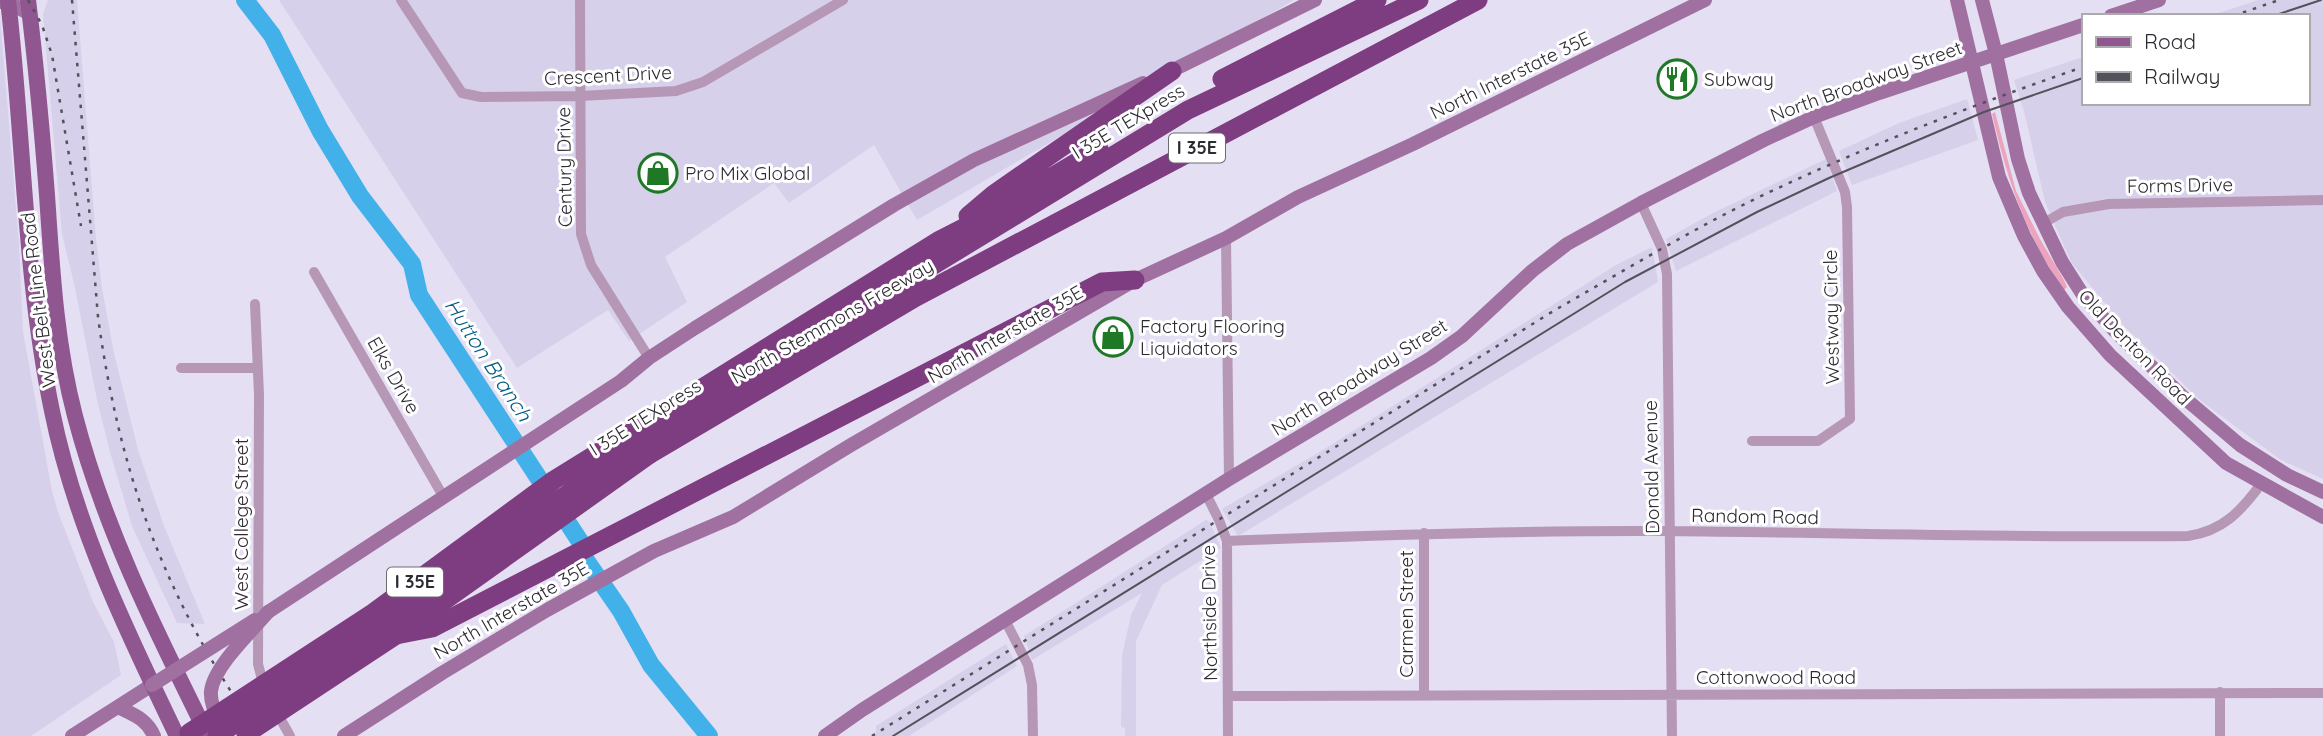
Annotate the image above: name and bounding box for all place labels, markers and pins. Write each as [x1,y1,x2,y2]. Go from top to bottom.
restaurant icon: Subway [1656,58,1698,100]
place label: Subway [1704,67,1774,91]
shop icon: Pro Mix Global [637,152,679,194]
place label: Pro Mix Global [685,161,810,185]
place label: Factory Flooring Liquidators [1140,314,1285,360]
shop icon: Factory Flooring Liquidators [1092,316,1134,358]

